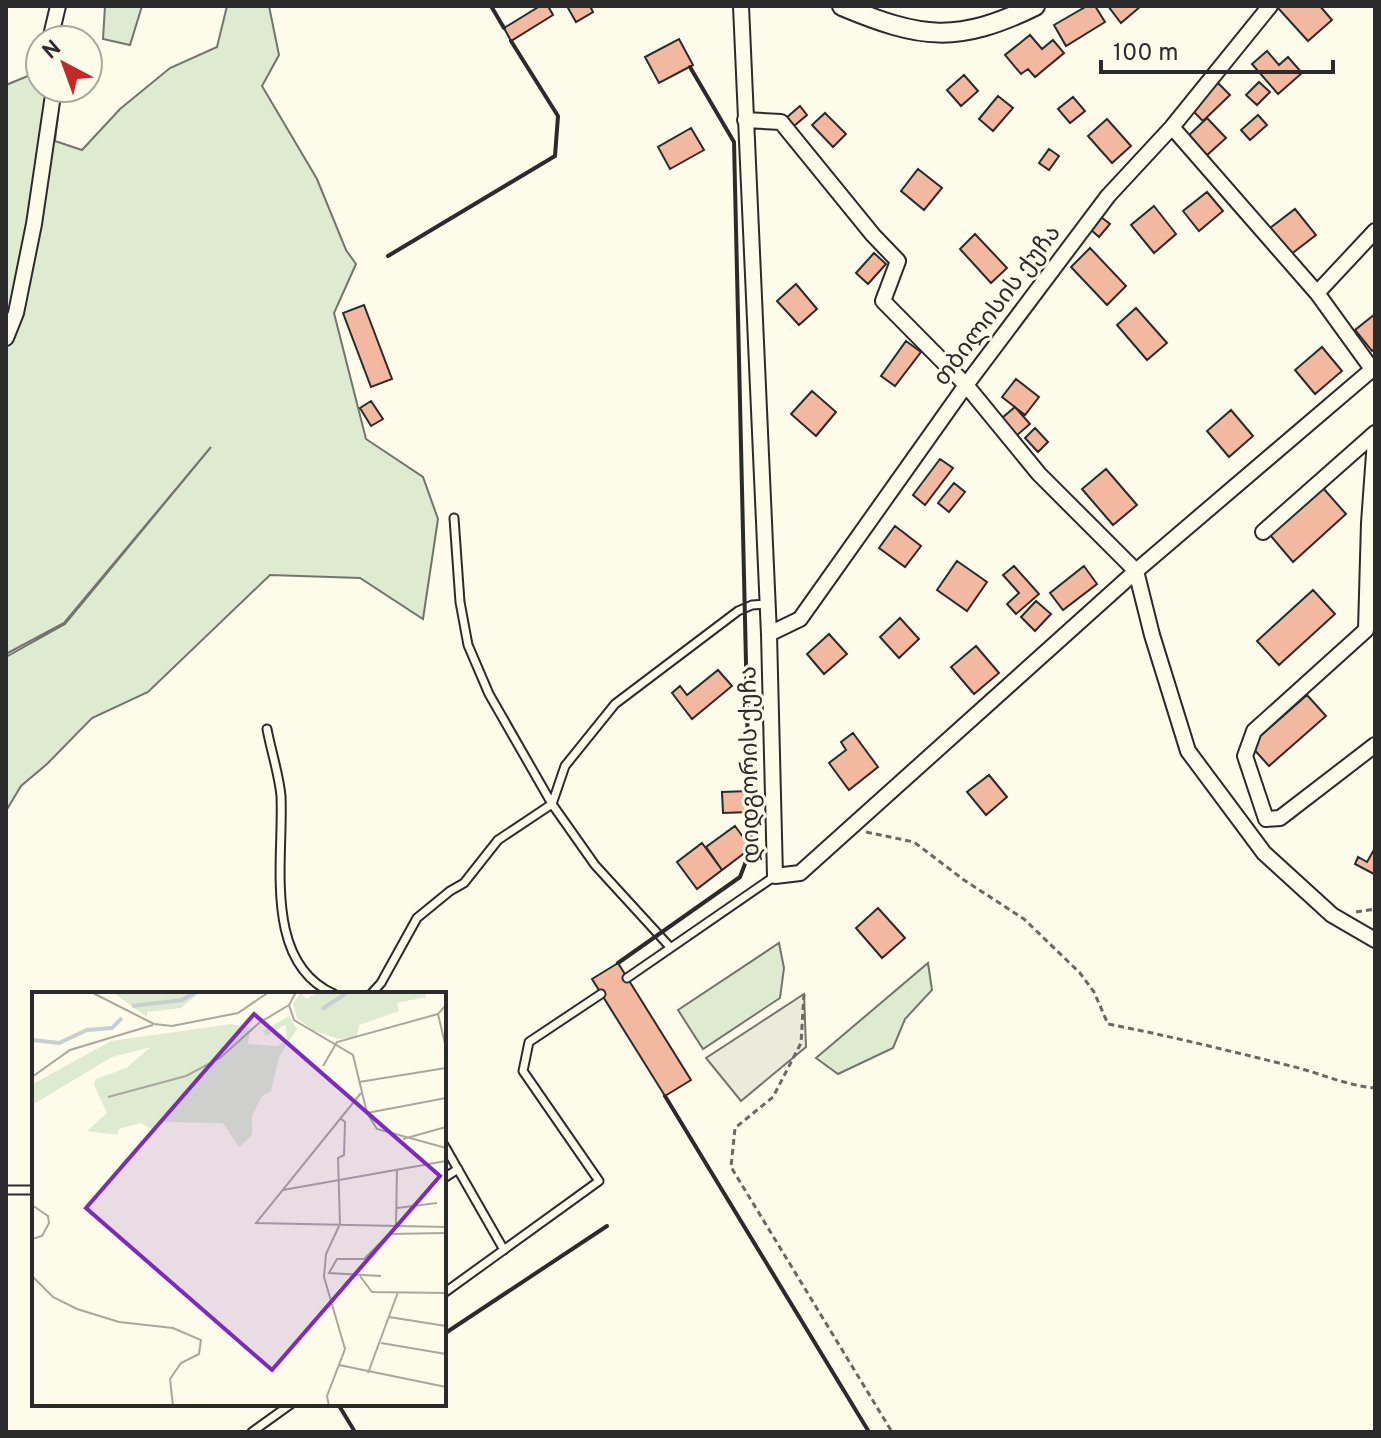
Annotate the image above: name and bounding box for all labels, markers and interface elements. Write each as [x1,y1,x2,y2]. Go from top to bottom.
north arrow [24,24,104,104]
scale bar [1101,24,1333,74]
text: N [38,35,67,66]
text: 100 m [1113,39,1179,69]
street label: თბილისის ქუჩა [928,220,1068,392]
street label: დიდგორის ქუჩა [734,666,768,864]
inset map [32,992,446,1406]

